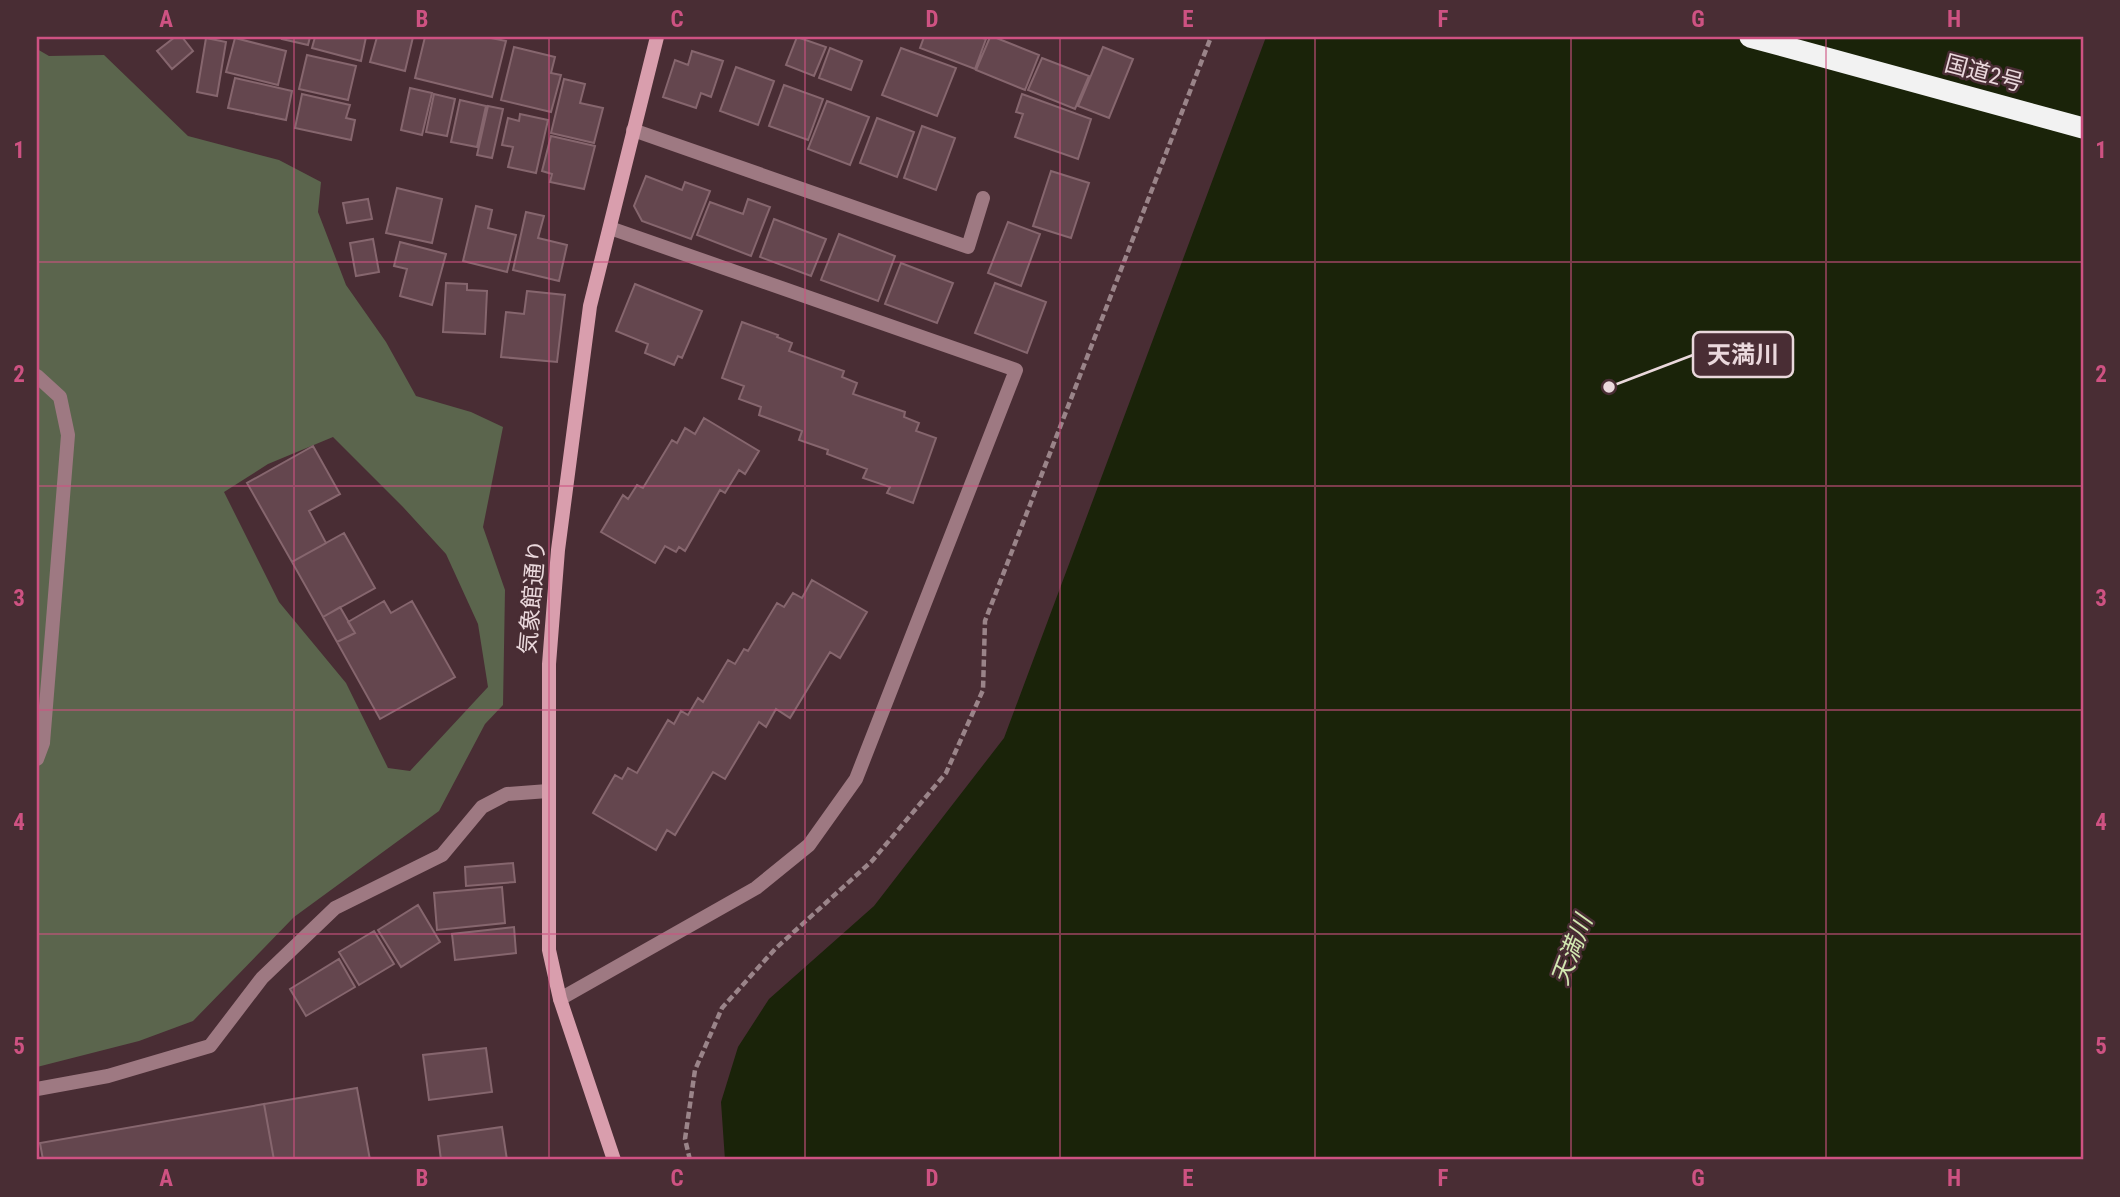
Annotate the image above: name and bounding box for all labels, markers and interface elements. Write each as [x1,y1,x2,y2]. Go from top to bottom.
text: A [159,6,173,33]
text: B [416,6,428,33]
text: C [670,6,684,33]
text: D [926,6,939,33]
text: E [1182,6,1194,33]
text: F [1438,6,1449,33]
text: G [1691,6,1705,33]
text: H [1947,6,1961,33]
street label: 国道2号 [1942,50,2026,97]
text: 1 [13,137,25,164]
text: 1 [2095,137,2107,164]
callout: 天満川 [1693,332,1793,377]
text: 天満川 [1707,341,1779,369]
text: 2 [13,361,25,388]
text: 2 [2095,361,2107,388]
street label: 気象館通り [514,539,551,656]
text: 3 [13,585,25,612]
text: 3 [2095,585,2107,612]
text: 4 [13,809,25,836]
text: 4 [2095,809,2107,836]
water label: 天満川 [1546,909,1599,989]
text: 5 [13,1033,25,1060]
text: 5 [2095,1033,2107,1060]
text: A [159,1165,173,1192]
text: B [416,1165,428,1192]
text: C [670,1165,684,1192]
text: D [926,1165,939,1192]
text: E [1182,1165,1194,1192]
text: F [1438,1165,1449,1192]
text: G [1691,1165,1705,1192]
text: H [1947,1165,1961,1192]

